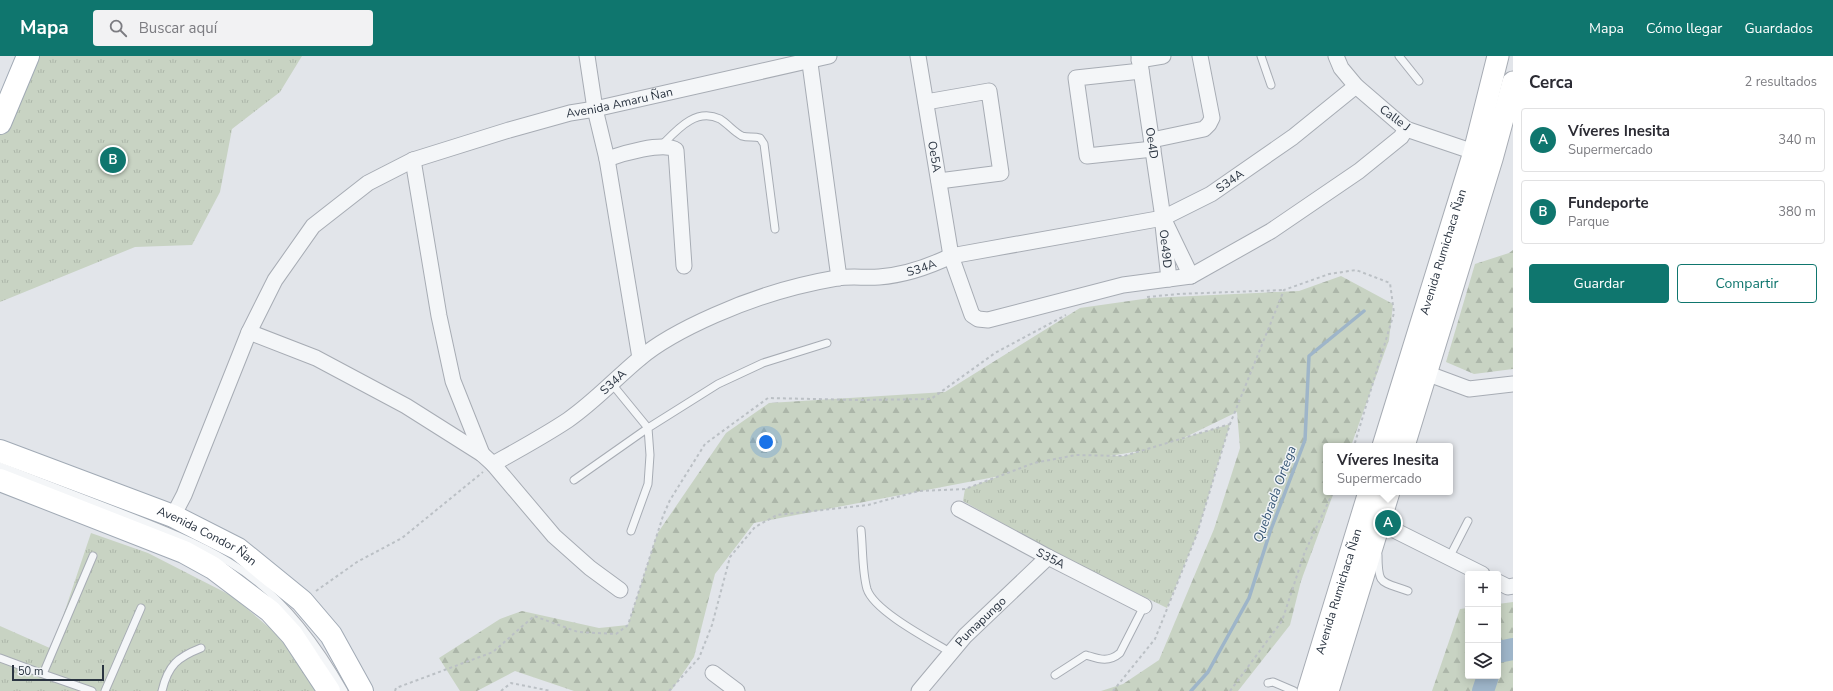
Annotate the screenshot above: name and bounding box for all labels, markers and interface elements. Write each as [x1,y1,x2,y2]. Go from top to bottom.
search box [93,10,373,46]
text: Mapa [20,15,69,41]
icon: search [107,17,129,39]
text: Buscar aquí [139,18,217,38]
text: Mapa [1589,19,1624,38]
text: Cómo llegar [1646,19,1722,38]
text: Guardados [1744,19,1813,38]
text: Cerca [1529,71,1573,94]
text: 2 resultados [1745,73,1817,91]
street label: Avenida Amaru Ñan [565,84,674,122]
street label: Calle J [1376,101,1414,135]
text: Víveres Inesita [1568,121,1670,141]
street label: Oe4D [1142,126,1162,160]
text: A [1538,131,1548,149]
text: 340 m [1778,131,1816,149]
street label: Oe5A [924,140,945,174]
text: Supermercado [1568,141,1653,159]
pin: B [100,145,126,175]
street label: S34A [1213,165,1247,196]
street label: Avenida Rumichaca Ñan [1416,187,1470,317]
text: Fundeporte [1568,193,1649,213]
text: B [1539,203,1547,221]
text: 380 m [1778,203,1816,221]
text: Parque [1568,213,1609,231]
street label: Oe49D [1156,229,1176,269]
street label: S34A [905,255,939,280]
button: Guardar [1529,264,1669,303]
button: Compartir [1677,264,1817,303]
street label: S34A [597,366,630,398]
your location [756,432,776,452]
water label: Quebrada Ortega [1249,443,1301,545]
popup [1323,443,1453,495]
text: Víveres Inesita [1337,450,1439,470]
text: Supermercado [1337,470,1422,488]
street label: Avenida Condor Ñan [155,503,260,569]
pin: A [1375,508,1401,538]
street label: Avenida Rumichaca Ñan [1312,527,1365,656]
street label: S35A [1033,544,1068,572]
map controls [1465,571,1501,679]
button: + [1465,571,1501,607]
street label: Pumapungo [952,593,1010,650]
button: − [1465,607,1501,643]
button: layers [1465,643,1501,679]
scale bar [12,663,104,682]
text: 50 m [18,664,43,679]

